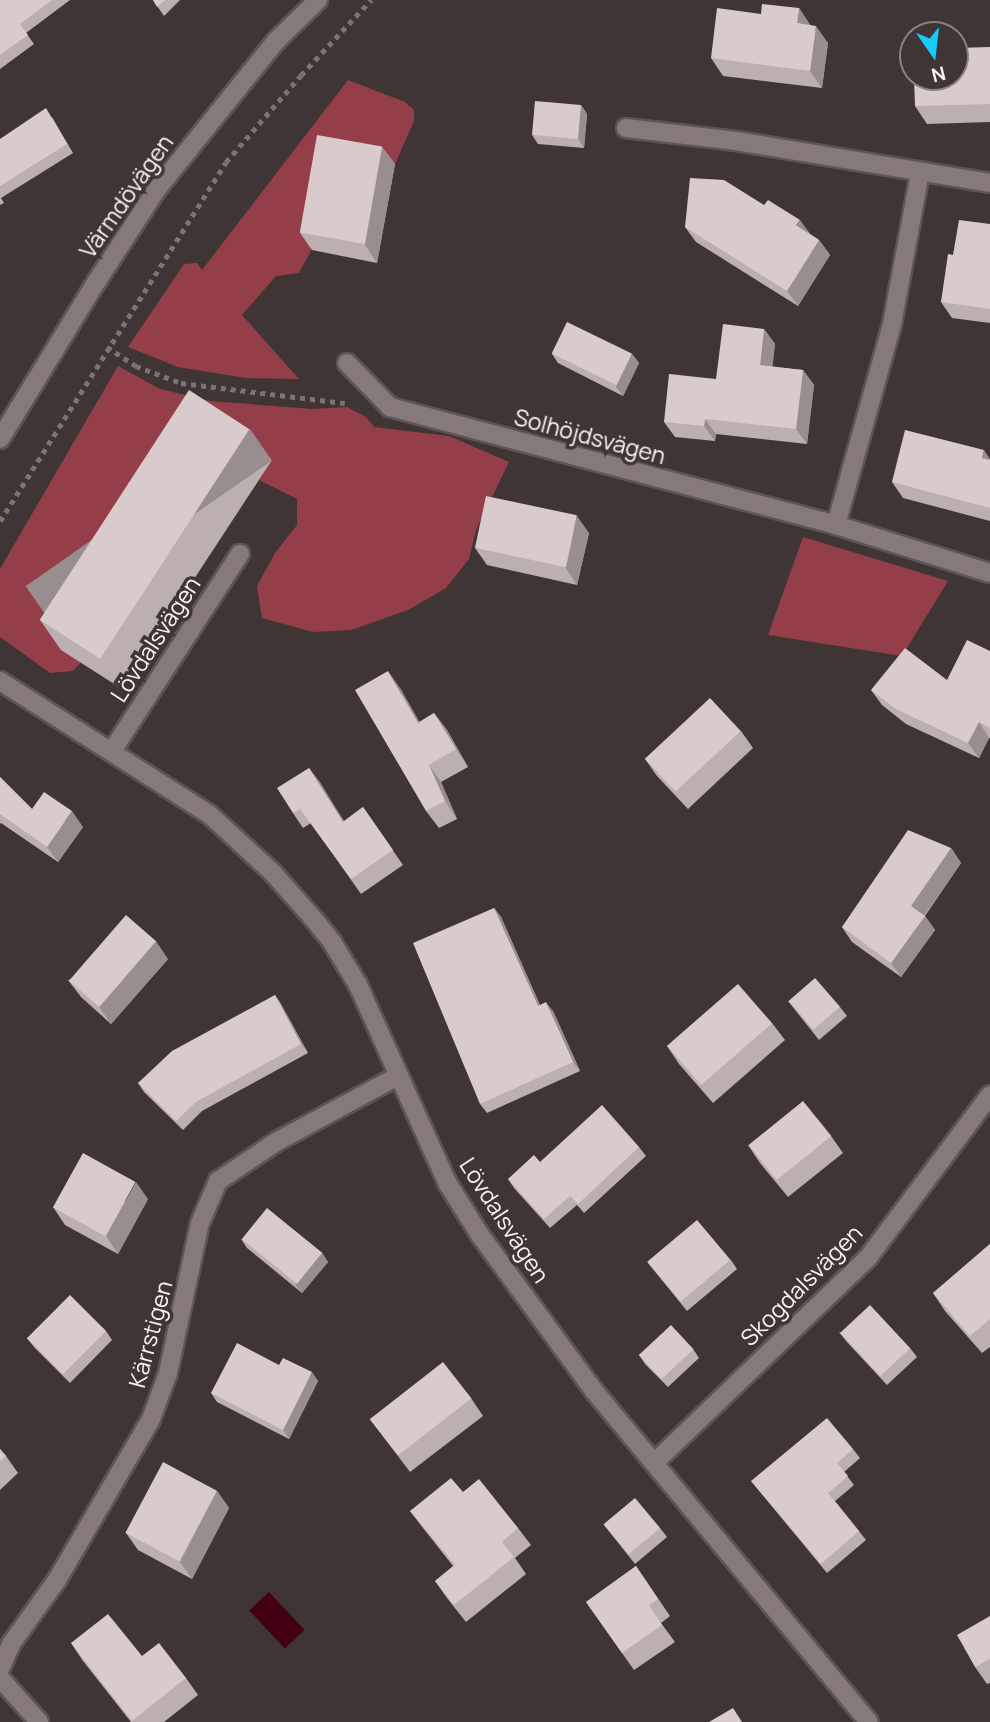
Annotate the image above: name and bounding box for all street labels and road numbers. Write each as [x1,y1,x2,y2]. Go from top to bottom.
street label: Värmdövägen [73,129,179,263]
street label: Solhöjdsvägen [511,403,669,469]
street label: Lövdalsvägen [104,571,206,707]
street label: Lövdalsvägen [454,1152,556,1288]
street label: Skogdalsvägen [735,1219,867,1351]
street label: Kärrstigen [122,1278,178,1390]

